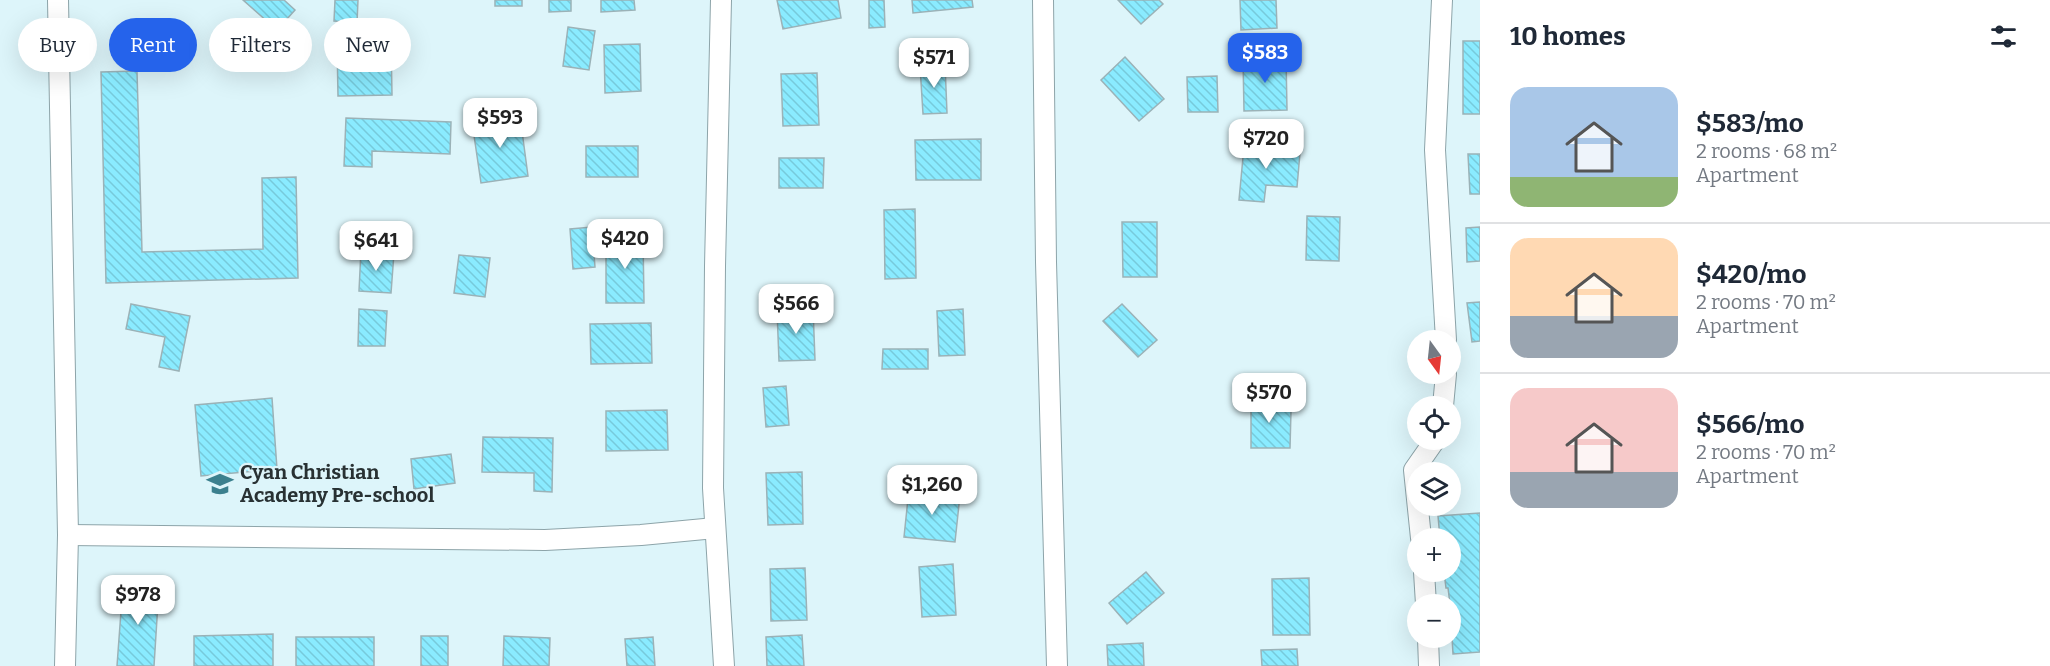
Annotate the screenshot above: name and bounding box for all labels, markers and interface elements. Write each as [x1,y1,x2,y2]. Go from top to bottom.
chip: Buy [18,18,97,72]
chip: Rent [109,18,197,72]
chip: Filters [209,18,312,72]
chip: New [324,18,411,72]
icon: filters [1987,20,2020,53]
text: 10 homes [1510,21,1626,52]
pin: $583 [1229,33,1301,84]
pin: $571 [898,38,970,89]
text: $583 [1242,40,1288,64]
text: $571 [913,45,955,69]
pin: $593 [464,98,536,149]
text: $593 [477,105,523,129]
text: $583/mo [1696,108,1804,139]
icon: home [1558,111,1630,183]
pin: $720 [1230,119,1302,170]
text: $720 [1243,126,1289,150]
text: 2 rooms · 68 m² [1696,139,1837,163]
text: Apartment [1696,163,1799,187]
pin: $420 [589,219,661,270]
pin: $641 [340,221,412,272]
text: $420 [601,226,649,250]
text: $641 [354,228,398,252]
text: $420/mo [1696,259,1806,290]
icon: home [1558,262,1630,334]
pin: $566 [760,284,832,335]
text: 2 rooms · 70 m² [1696,290,1836,314]
text: $566 [773,291,819,315]
text: Apartment [1696,314,1799,338]
north arrow [1407,330,1461,384]
map controls [1407,330,1461,648]
pin: $570 [1233,373,1305,424]
text: $570 [1246,380,1292,404]
button: locate [1407,396,1461,450]
text: $566/mo [1696,409,1804,440]
icon: home [1558,412,1630,484]
text: 2 rooms · 70 m² [1696,440,1836,464]
place label: Cyan Christian Academy Pre-school [240,460,434,507]
button: layers [1407,462,1461,516]
text: Apartment [1696,464,1799,488]
pin: $1,260 [883,465,981,516]
school or university icon: Cyan Christian Academy Pre-school [205,469,235,499]
text: $1,260 [901,472,963,496]
button: + [1407,528,1461,582]
pin: $978 [102,575,174,626]
text: $978 [115,582,161,606]
button: − [1407,594,1461,648]

